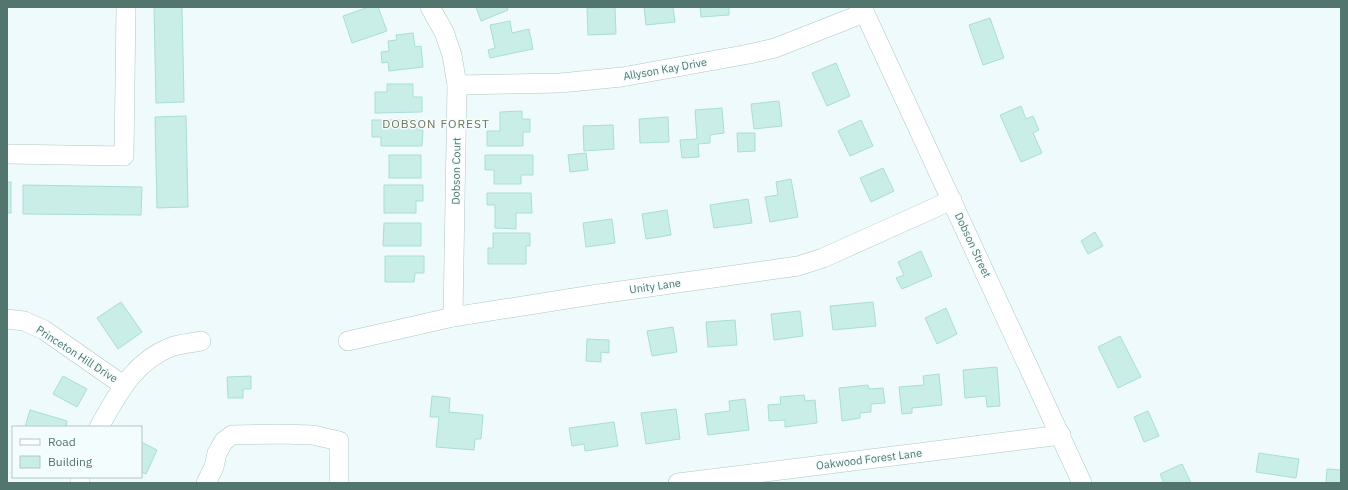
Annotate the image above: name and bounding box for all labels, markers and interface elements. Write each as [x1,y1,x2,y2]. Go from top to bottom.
street label: Allyson Kay Drive [622,55,708,83]
district label: DOBSON FOREST [382,116,490,131]
street label: Dobson Court [448,137,464,205]
street label: Dobson Street [952,210,994,280]
street label: Unity Lane [628,275,682,297]
street label: Princeton Hill Drive [34,322,120,386]
legend [12,426,142,478]
text: Road [48,434,76,449]
street label: Oakwood Forest Lane [815,446,923,472]
text: Building [48,454,93,469]

